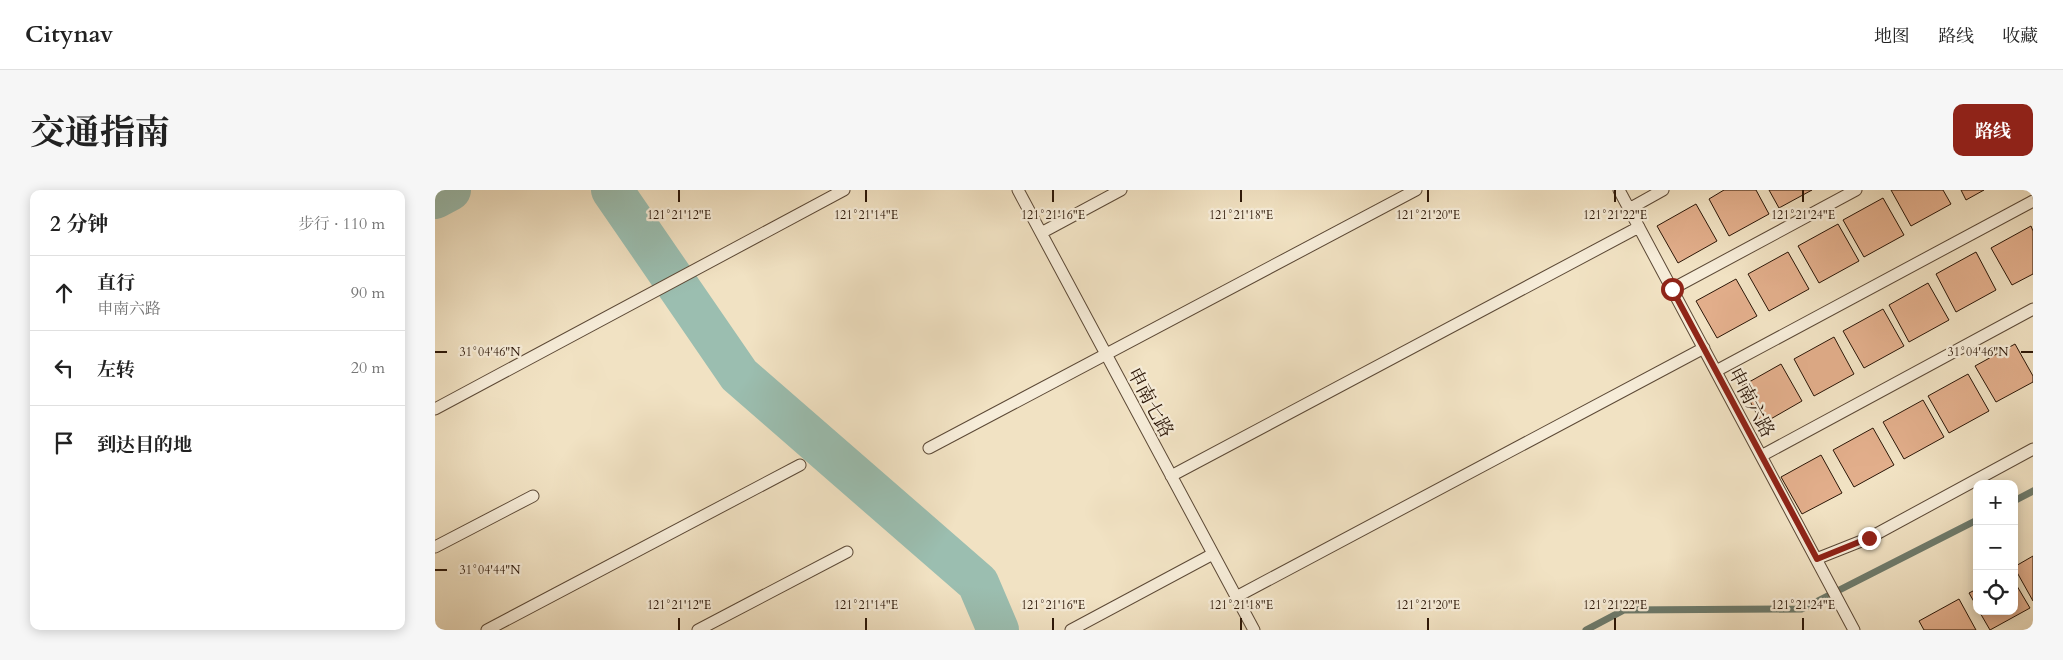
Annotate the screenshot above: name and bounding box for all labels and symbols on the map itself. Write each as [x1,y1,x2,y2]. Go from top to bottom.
text: 121°21'12"E [647,207,711,223]
text: 121°21'14"E [834,207,898,223]
text: 121°21'16"E [1021,207,1085,223]
text: 121°21'18"E [1209,207,1273,223]
text: 121°21'20"E [1396,207,1460,223]
text: 121°21'22"E [1583,207,1647,223]
text: 121°21'24"E [1771,207,1835,223]
route start [1661,278,1684,301]
text: 31°04'46"N [460,344,521,360]
text: 31°04'46"N [1948,344,2009,360]
street label: 申南七路 [1121,363,1179,442]
street label: 申南六路 [1722,363,1780,442]
route end [1858,527,1881,550]
text: 31°04'44"N [460,562,521,578]
text: 121°21'12"E [647,597,711,613]
text: 121°21'14"E [834,597,898,613]
text: 121°21'16"E [1021,597,1085,613]
text: 121°21'18"E [1209,597,1273,613]
text: 121°21'20"E [1396,597,1460,613]
text: 121°21'22"E [1583,597,1647,613]
text: 121°21'24"E [1771,597,1835,613]

